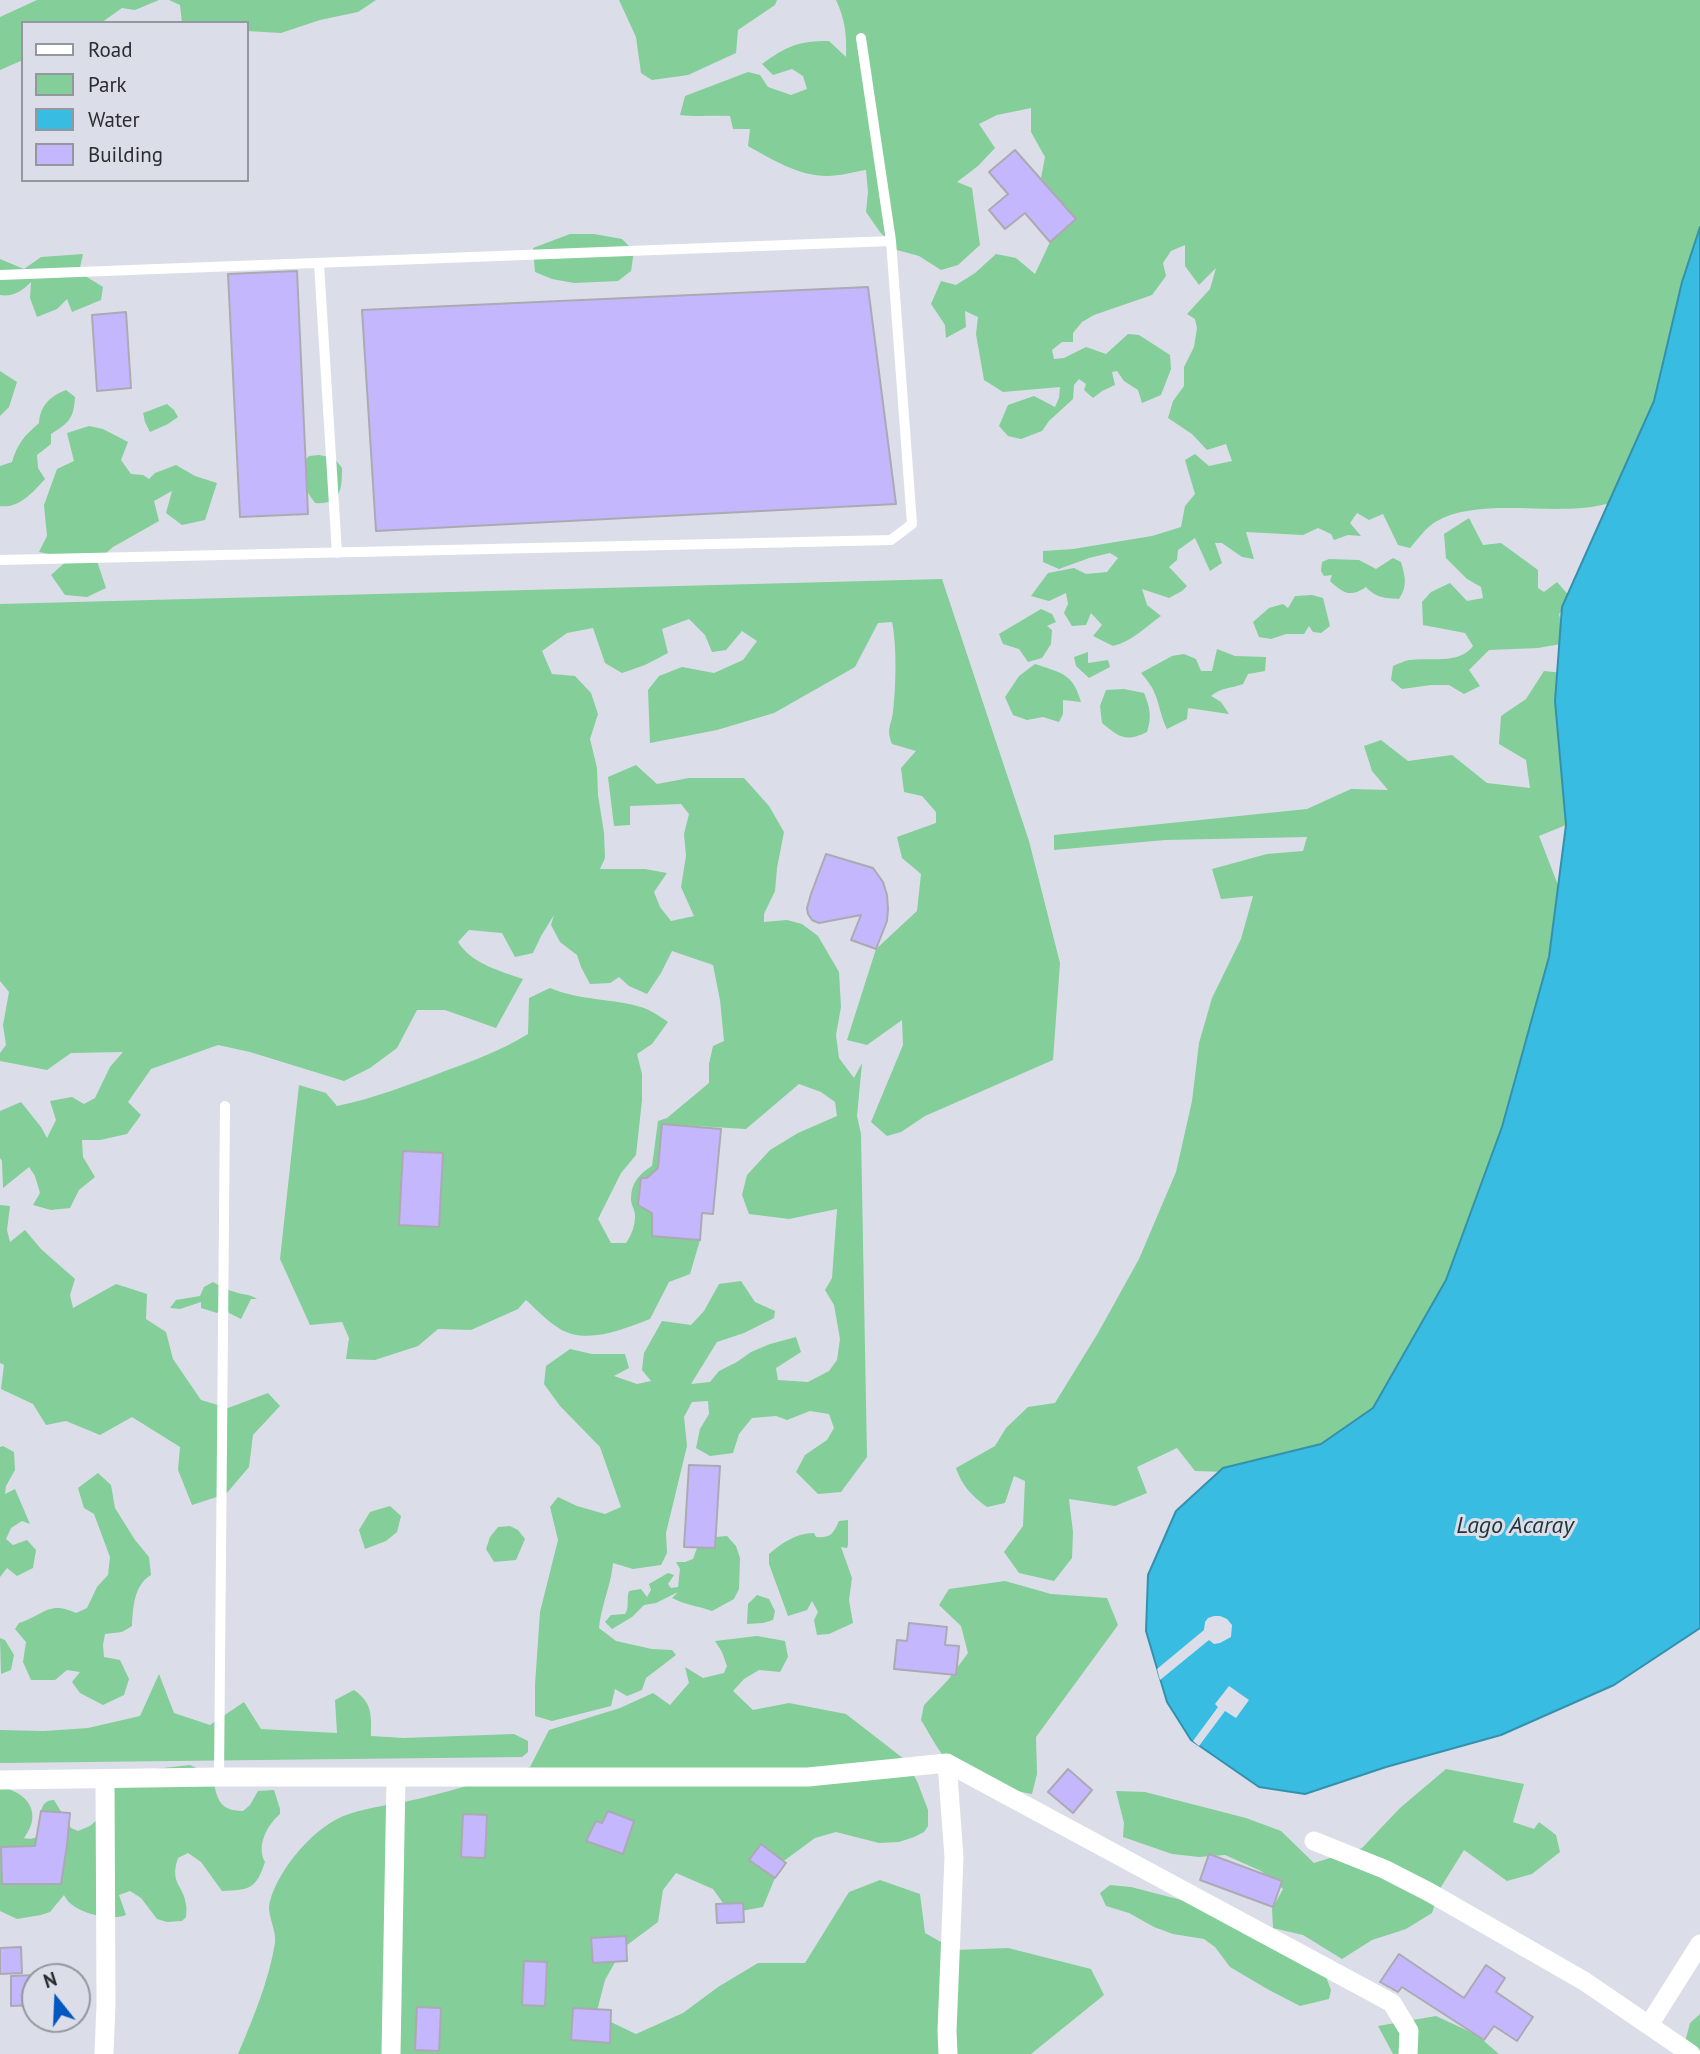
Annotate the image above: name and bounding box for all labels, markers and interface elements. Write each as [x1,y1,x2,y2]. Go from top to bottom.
legend [21,21,248,182]
text: Road [88,36,132,63]
text: Park [88,71,127,98]
text: Water [88,106,140,133]
text: Building [88,141,163,168]
water label: Lago Acaray [1456,1512,1574,1540]
north arrow [21,1963,91,2033]
text: N [40,1967,60,1993]

